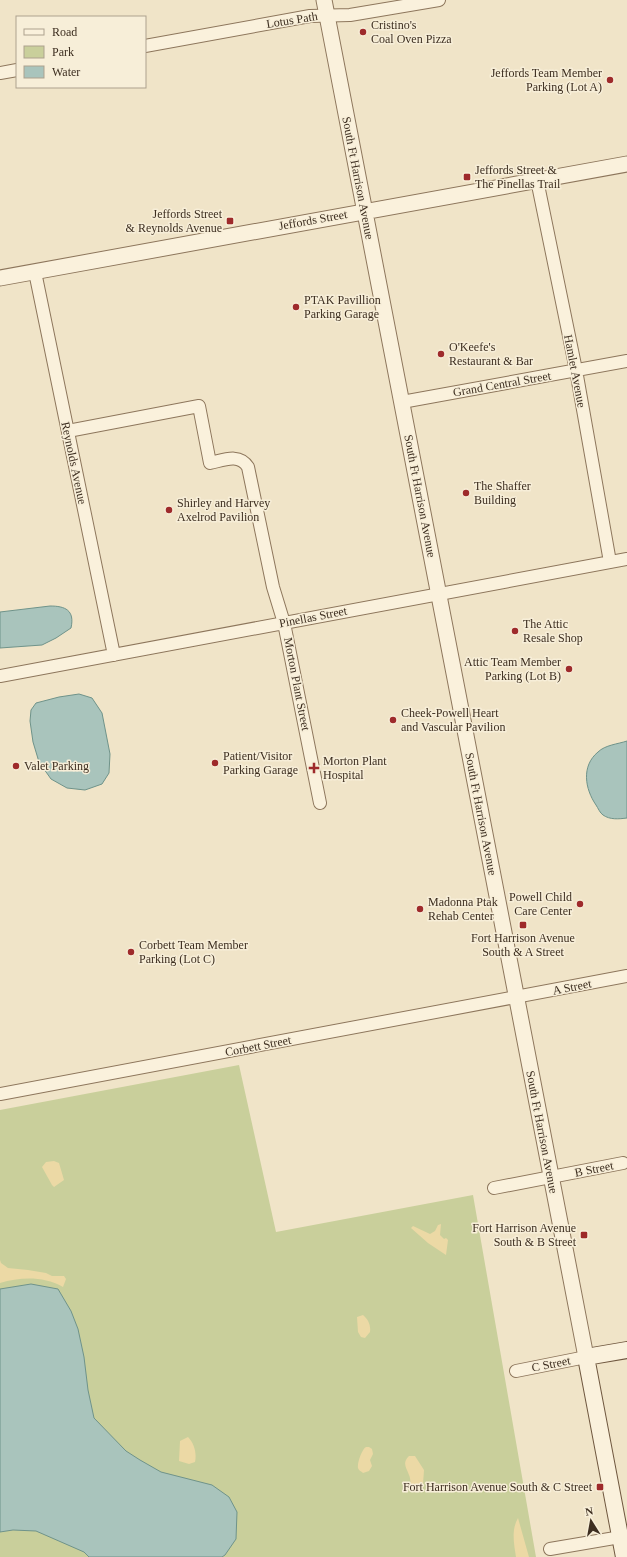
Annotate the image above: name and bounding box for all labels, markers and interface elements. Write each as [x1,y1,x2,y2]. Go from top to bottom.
street label: Lotus Path [265,9,319,31]
legend [16,16,146,88]
place label: Cristino's Coal Oven Pizza [371,18,452,46]
text: Road [52,25,77,39]
marker: Cristino's Coal Oven Pizza [358,27,368,37]
text: Park [52,45,74,59]
text: Water [52,65,80,79]
place label: Jeffords Team Member Parking (Lot A) [491,66,602,94]
marker: Jeffords Team Member Parking (Lot A) [605,75,615,85]
street label: South Ft Harrison Avenue [339,115,377,241]
place label: Jeffords Street & The Pinellas Trail [475,163,561,191]
marker: Jeffords Street & The Pinellas Trail [462,172,472,182]
place label: Jeffords Street & Reynolds Avenue [126,207,223,235]
street label: Jeffords Street [278,207,349,233]
marker: Jeffords Street & Reynolds Avenue [225,216,235,226]
place label: PTAK Pavillion Parking Garage [304,293,381,321]
marker: PTAK Pavillion Parking Garage [291,302,301,312]
street label: Hamlet Avenue [561,333,589,409]
place label: O'Keefe's Restaurant & Bar [449,340,533,368]
marker: O'Keefe's Restaurant & Bar [436,349,446,359]
street label: Grand Central Street [452,368,553,400]
street label: Reynolds Avenue [58,420,90,506]
street label: South Ft Harrison Avenue [401,433,439,559]
place label: The Shaffer Building [474,479,531,507]
marker: The Shaffer Building [461,488,471,498]
place label: Shirley and Harvey Axelrod Pavilion [177,496,270,524]
marker: Shirley and Harvey Axelrod Pavilion [164,505,174,515]
street label: Pinellas Street [278,603,349,630]
place label: The Attic Resale Shop [523,617,583,645]
marker: The Attic Resale Shop [510,626,520,636]
street label: Morton Plant Street [281,636,313,732]
place label: Attic Team Member Parking (Lot B) [464,655,561,683]
marker: Attic Team Member Parking (Lot B) [564,664,574,674]
place label: Cheek-Powell Heart and Vascular Pavilion [401,706,505,734]
marker: Cheek-Powell Heart and Vascular Pavilion [388,715,398,725]
place label: Patient/Visitor Parking Garage [223,749,298,777]
street label: South Ft Harrison Avenue [462,751,500,877]
place label: Morton Plant Hospital [323,754,387,782]
marker: Patient/Visitor Parking Garage [210,758,220,768]
place label: Valet Parking [24,759,89,773]
marker: Valet Parking [11,761,21,771]
marker: Morton Plant Hospital [308,762,320,774]
place label: Powell Child Care Center [509,890,572,918]
place label: Madonna Ptak Rehab Center [428,895,498,923]
marker: Powell Child Care Center [575,899,585,909]
marker: Madonna Ptak Rehab Center [415,904,425,914]
marker: Fort Harrison Avenue South & A Street [518,920,528,930]
place label: Fort Harrison Avenue South & A Street [471,931,575,959]
place label: Corbett Team Member Parking (Lot C) [139,938,248,966]
marker: Corbett Team Member Parking (Lot C) [126,947,136,957]
street label: A Street [552,976,593,998]
street label: Corbett Street [224,1033,293,1059]
street label: South Ft Harrison Avenue [523,1069,561,1195]
street label: B Street [574,1158,615,1180]
place label: Fort Harrison Avenue South & B Street [472,1221,577,1249]
marker: Fort Harrison Avenue South & B Street [579,1230,589,1240]
street label: C Street [531,1353,572,1375]
place label: Fort Harrison Avenue South & C Street [403,1480,593,1494]
marker: Fort Harrison Avenue South & C Street [595,1482,605,1492]
north arrow [571,1501,611,1541]
text: N [584,1505,594,1518]

